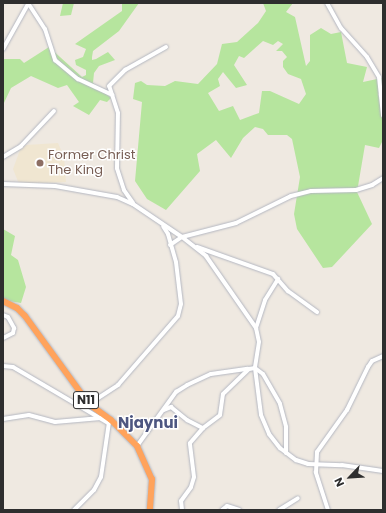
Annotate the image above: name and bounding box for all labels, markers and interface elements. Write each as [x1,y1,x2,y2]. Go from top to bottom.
place label: Former Christ The King [48,148,135,179]
marker: Former Christ The King [35,158,45,168]
road number: N11 [72,390,100,410]
district label: Njaynui [118,414,178,432]
north arrow [330,457,370,497]
text: N [330,475,348,489]

